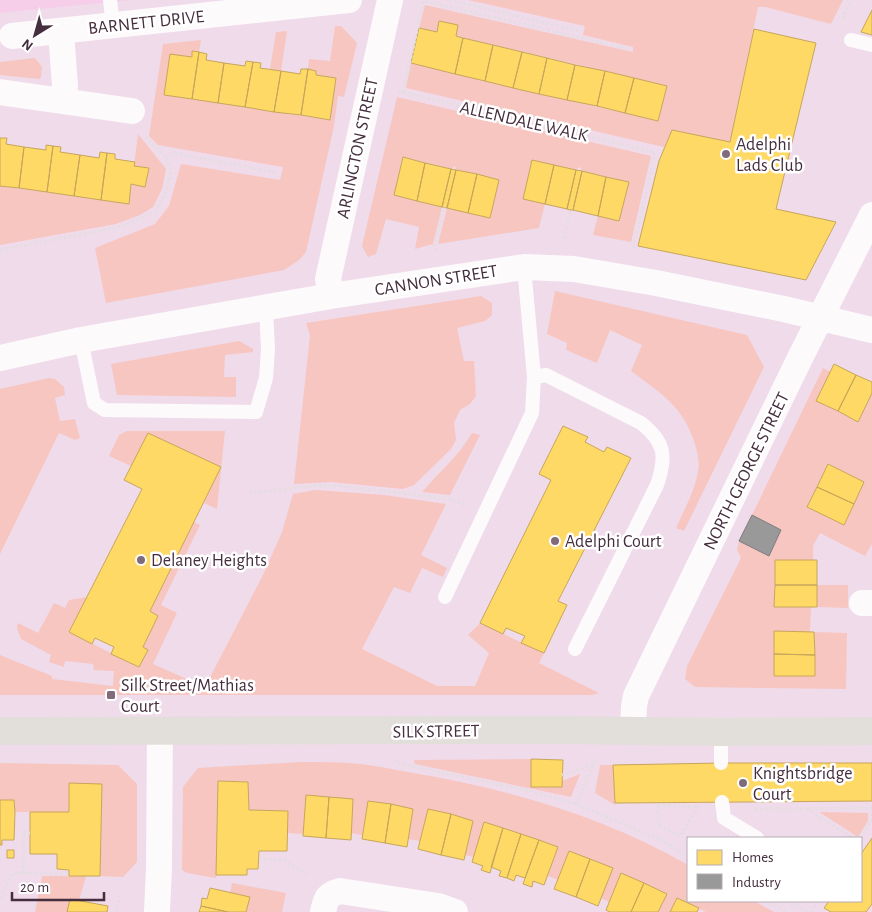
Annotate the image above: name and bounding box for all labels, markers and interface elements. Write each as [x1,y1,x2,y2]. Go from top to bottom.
street label: BARNETT DRIVE [87,8,205,38]
north arrow [10,10,60,60]
text: N [20,36,36,53]
street label: ARLINGTON STREET [334,76,382,220]
street label: ALLENDALE WALK [458,99,590,145]
place label: Adelphi Lads Club [736,136,803,175]
marker: Adelphi Lads Club [720,148,732,160]
street label: CANNON STREET [374,262,499,300]
street label: NORTH GEORGE STREET [701,390,793,553]
place label: Adelphi Court [565,533,662,551]
marker: Adelphi Court [549,535,561,547]
place label: Delaney Heights [151,552,267,570]
marker: Delaney Heights [135,554,147,566]
place label: Silk Street/Mathias Court [121,677,254,716]
marker: Silk Street/Mathias Court [105,689,117,701]
street label: SILK STREET [392,722,480,742]
place label: Knightsbridge Court [753,765,852,804]
marker: Knightsbridge Court [737,777,749,789]
legend [687,837,862,902]
text: Homes [732,850,774,865]
scale bar [12,870,105,902]
text: Industry [732,875,781,890]
text: 20 m [20,880,49,895]

